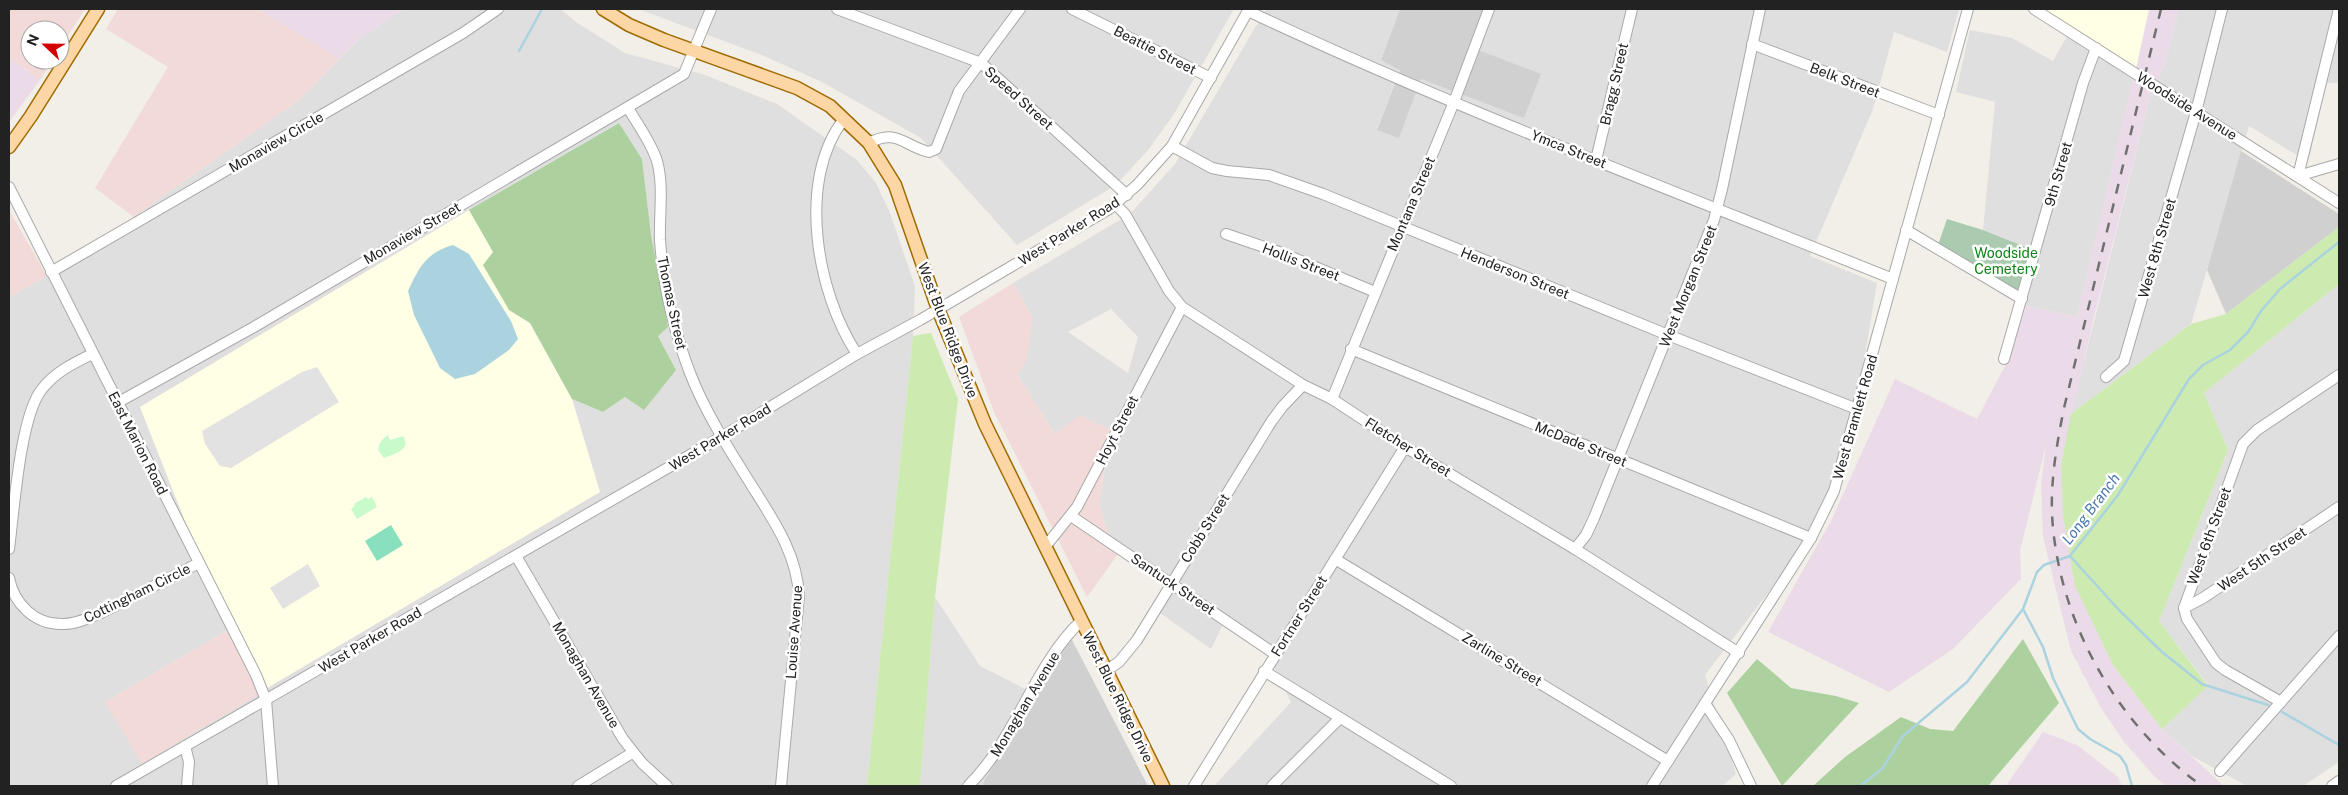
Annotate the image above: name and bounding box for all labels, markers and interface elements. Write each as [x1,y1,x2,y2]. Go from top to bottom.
north arrow [20,20,70,70]
street label: Beattie Street [1111,22,1199,78]
text: N [23,32,42,48]
street label: Bragg Street [1597,41,1631,127]
street label: Belk Street [1808,59,1882,101]
street label: Speed Street [982,63,1056,133]
street label: Woodside Avenue [2134,69,2240,143]
street label: Monaview Circle [226,108,326,176]
street label: Ymca Street [1529,127,1609,171]
street label: 9th Street [2041,140,2075,208]
street label: Montana Street [1384,154,1438,254]
street label: West Parker Road [1016,194,1122,268]
street label: West 8th Street [2135,196,2179,300]
street label: Monaview Street [361,199,463,267]
street label: West Morgan Street [1656,223,1720,349]
street label: Hollis Street [1260,240,1342,284]
street label: Henderson Street [1458,244,1572,302]
park label: Woodside Cemetery [1974,245,2038,277]
street label: Thomas Street [654,255,690,351]
street label: West Blue Ridge Drive [915,260,981,400]
street label: West Bramlett Road [1830,353,1880,481]
street label: East Marion Road [105,389,171,497]
street label: Hoyt Street [1093,393,1141,467]
street label: West Parker Road [666,400,774,474]
street label: Fletcher Street [1362,414,1454,480]
street label: McDade Street [1533,418,1629,470]
water label: Long Branch [2058,470,2123,548]
street label: West 6th Street [2184,485,2234,587]
street label: Cobb Street [1177,490,1233,566]
street label: West 5th Street [2215,524,2309,594]
street label: Santuck Street [1128,550,1218,618]
street label: Cottingham Circle [81,560,193,626]
street label: Fortner Street [1268,573,1330,659]
street label: Louise Avenue [783,585,805,679]
street label: West Parker Road [316,604,424,676]
street label: Monaghan Avenue [549,619,623,731]
street label: West Blue Ridge Drive [1079,629,1157,765]
street label: Zarline Street [1459,629,1545,689]
street label: Monaghan Avenue [987,648,1063,760]

